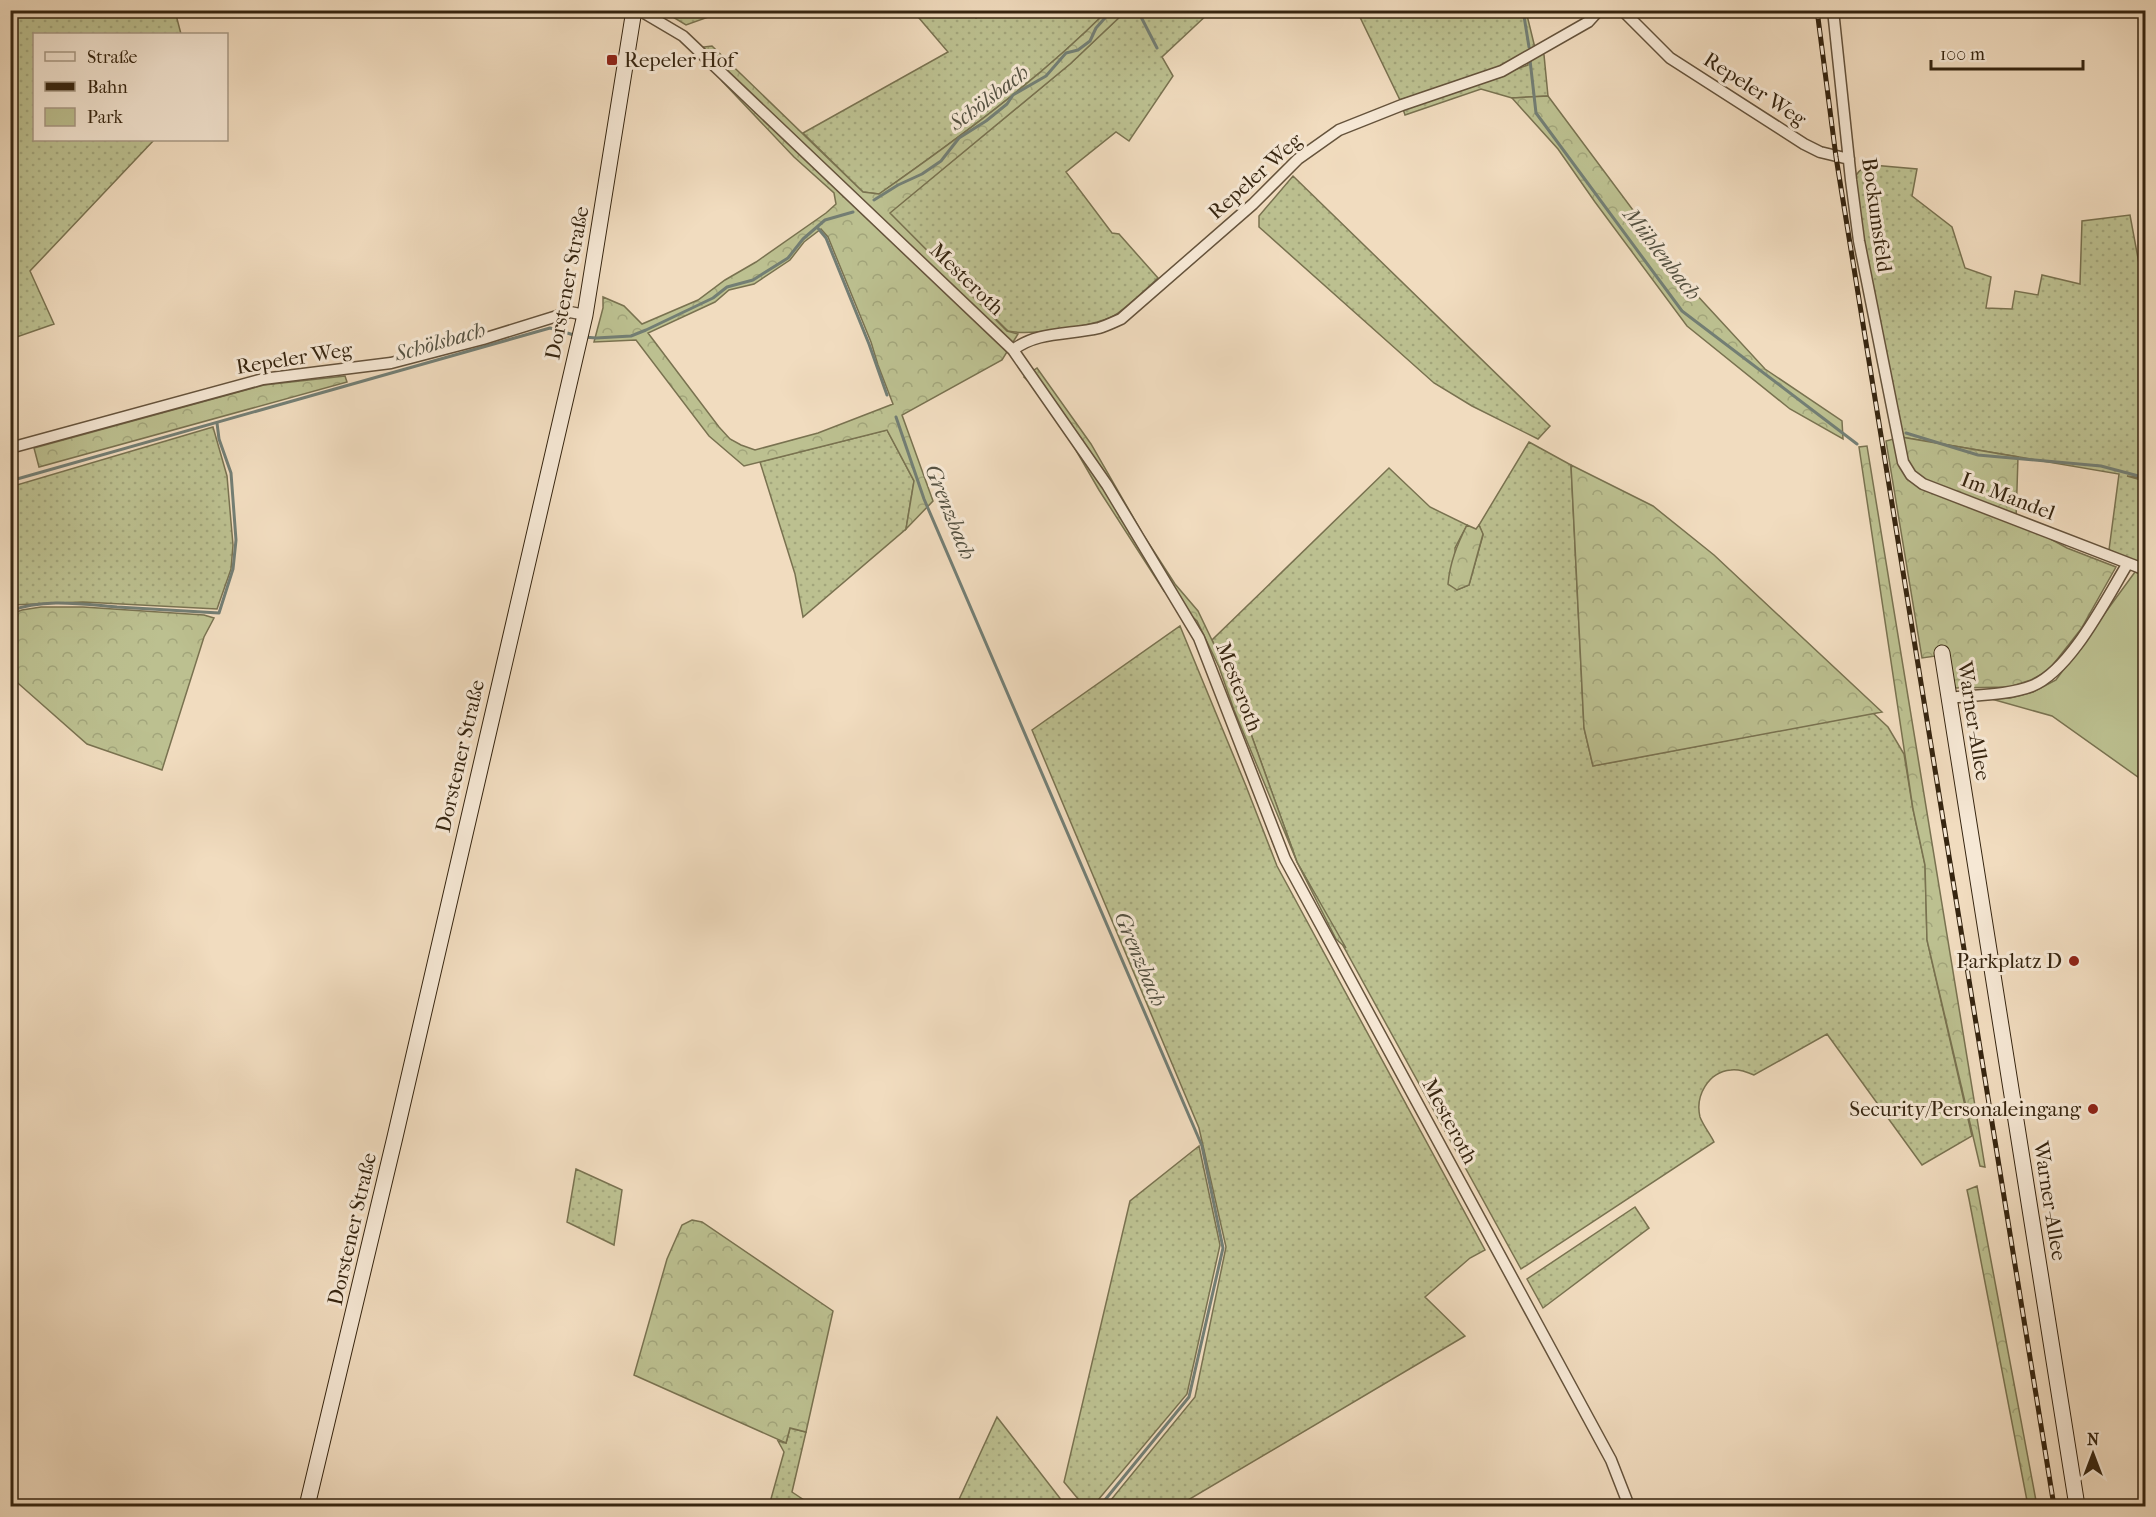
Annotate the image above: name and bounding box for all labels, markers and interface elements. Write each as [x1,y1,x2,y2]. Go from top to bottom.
legend [33,33,228,141]
scale bar [1931,33,2082,71]
text: 100 m [1940,44,1985,65]
text: Straße [87,47,138,68]
street label: Repeler Weg [1699,47,1811,131]
place label: Repeler Hof [624,48,738,72]
marker: Repeler Hof [605,53,619,67]
water label: Schölsbach [943,60,1034,137]
text: Bahn [87,77,128,98]
text: Park [87,107,124,128]
street label: Repeler Weg [1203,127,1307,224]
street label: Bockumsfeld [1857,156,1897,274]
water label: Mühlenbach [1617,201,1706,305]
street label: Dorstener Straße [540,204,594,362]
street label: Mesteroth [925,238,1009,320]
water label: Schölsbach [391,317,488,368]
street label: Repeler Weg [234,337,355,379]
water label: Grenzbach [919,460,981,564]
street label: Im Mandel [1958,467,2059,525]
street label: Mesteroth [1211,639,1267,735]
street label: Warner-Allee [1953,659,1995,782]
street label: Dorstener Straße [431,677,489,835]
water label: Grenzbach [1108,908,1172,1010]
place label: Parkplatz D [1956,949,2062,973]
marker: Parkplatz D [2067,954,2081,968]
street label: Mesteroth [1417,1074,1483,1168]
place label: Security/Personaleingang [1849,1097,2082,1121]
marker: Security/Personaleingang [2086,1102,2100,1116]
street label: Warner-Allee [2029,1139,2071,1262]
street label: Dorstener Straße [323,1150,381,1308]
north arrow [2063,1424,2123,1484]
text: N [2087,1430,2100,1449]

